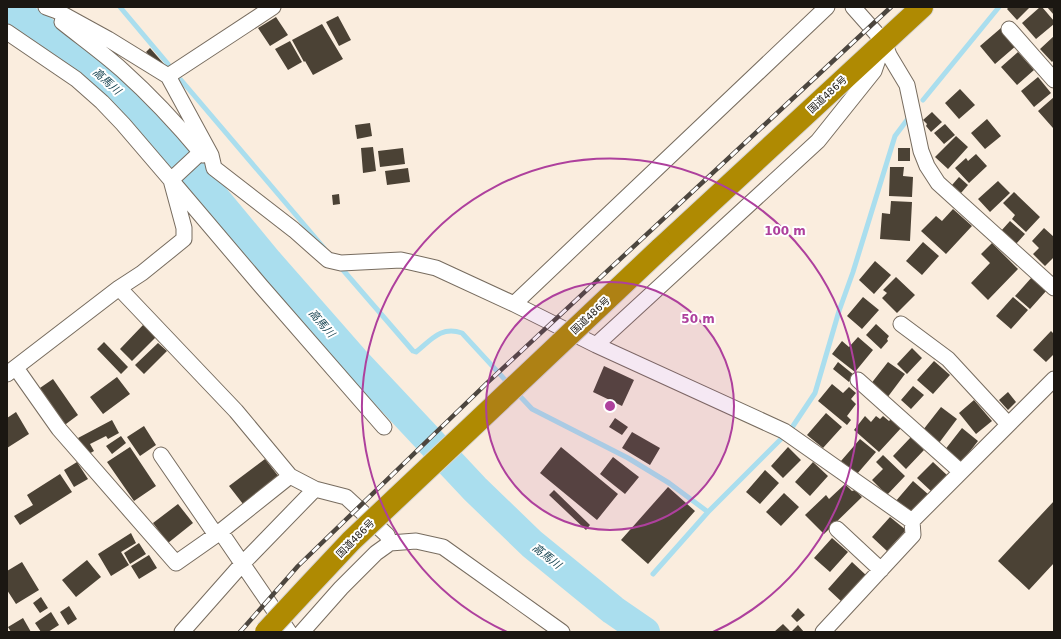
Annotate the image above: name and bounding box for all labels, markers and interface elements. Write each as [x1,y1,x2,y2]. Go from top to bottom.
water label: 高馬川 [90,66,124,98]
street label: 国道486号 [806,74,849,115]
text: 100 m [764,224,806,238]
street label: 国道486号 [569,295,612,336]
water label: 高馬川 [306,307,338,341]
text: 50 m [681,312,715,326]
centre of rings [603,399,617,413]
street label: 国道486号 [334,517,377,560]
water label: 高馬川 [530,541,564,572]

